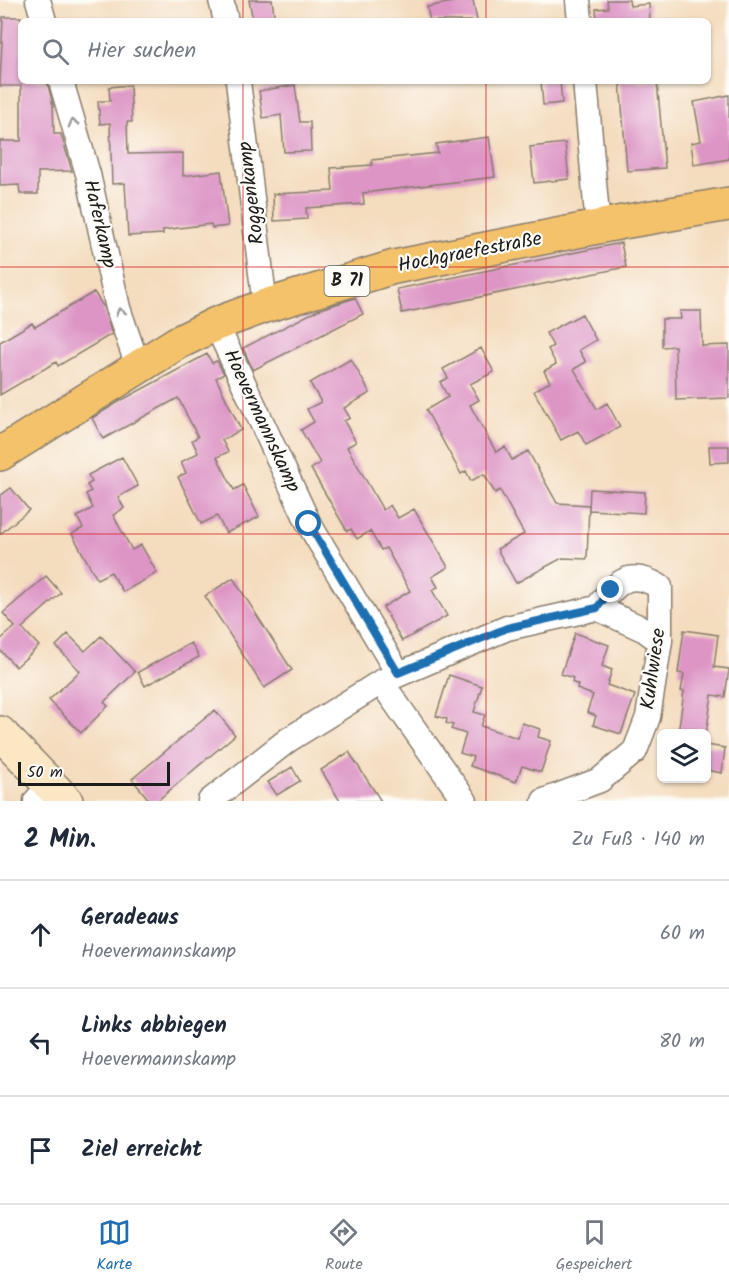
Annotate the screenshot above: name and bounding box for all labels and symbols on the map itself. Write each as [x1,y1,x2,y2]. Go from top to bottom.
one-way arrow [68,118,80,129]
street label: Roggenkamp [230,139,274,246]
street label: Haferkamp [73,176,125,272]
street label: Hochgraefestraße [395,223,545,283]
road number: B 71 [324,266,370,296]
one-way arrow [115,307,127,318]
street label: Hoevermannskamp [214,344,308,498]
route start [295,510,321,536]
route end [597,576,623,602]
street label: Kuhlwiese [632,626,676,712]
scale bar [18,759,170,786]

